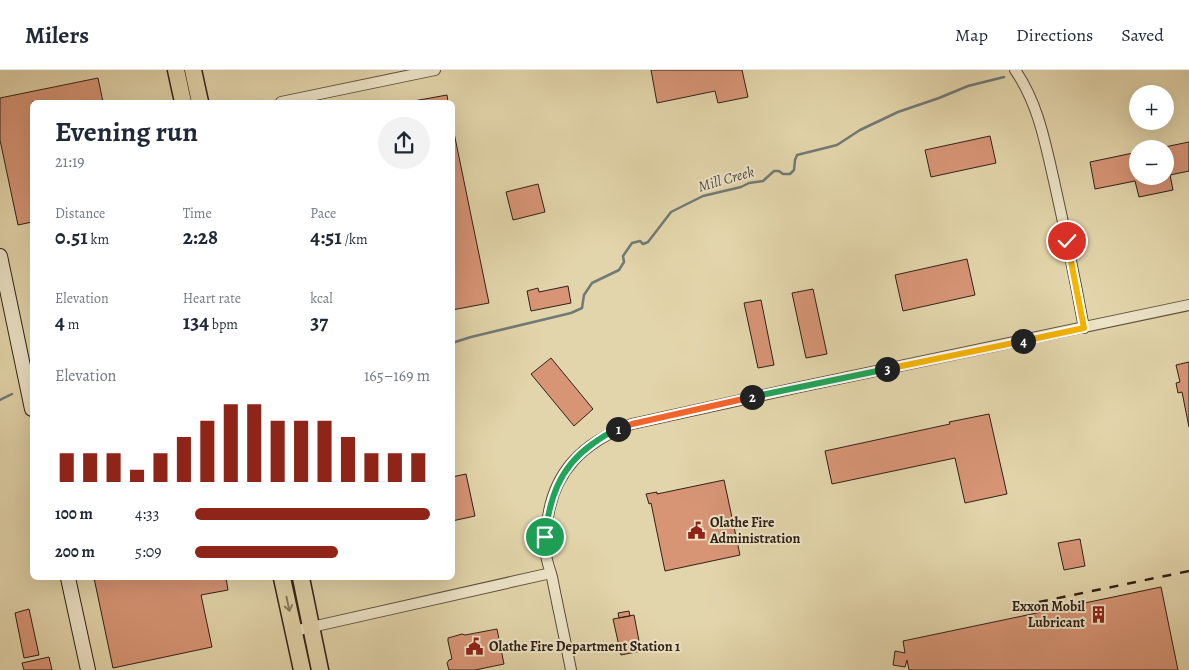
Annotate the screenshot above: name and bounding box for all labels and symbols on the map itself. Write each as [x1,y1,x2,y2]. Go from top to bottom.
water label: Mill Creek [696,161,757,197]
pin [1046,220,1088,262]
pin: 4 [1010,328,1036,354]
pin: 3 [874,356,900,382]
pin: 2 [740,384,764,410]
pin: 1 [606,416,630,442]
place label: Olathe Fire Administration [709,513,800,548]
pin [524,516,566,558]
public building icon: Olathe Fire Administration [686,520,706,540]
one-way arrow [284,596,293,612]
place label: Exxon Mobil Lubricant [1012,597,1085,632]
building icon: Exxon Mobil Lubricant [1089,604,1109,624]
public building icon: Olathe Fire Department Station 1 [465,636,485,656]
place label: Olathe Fire Department Station 1 [489,637,680,656]

